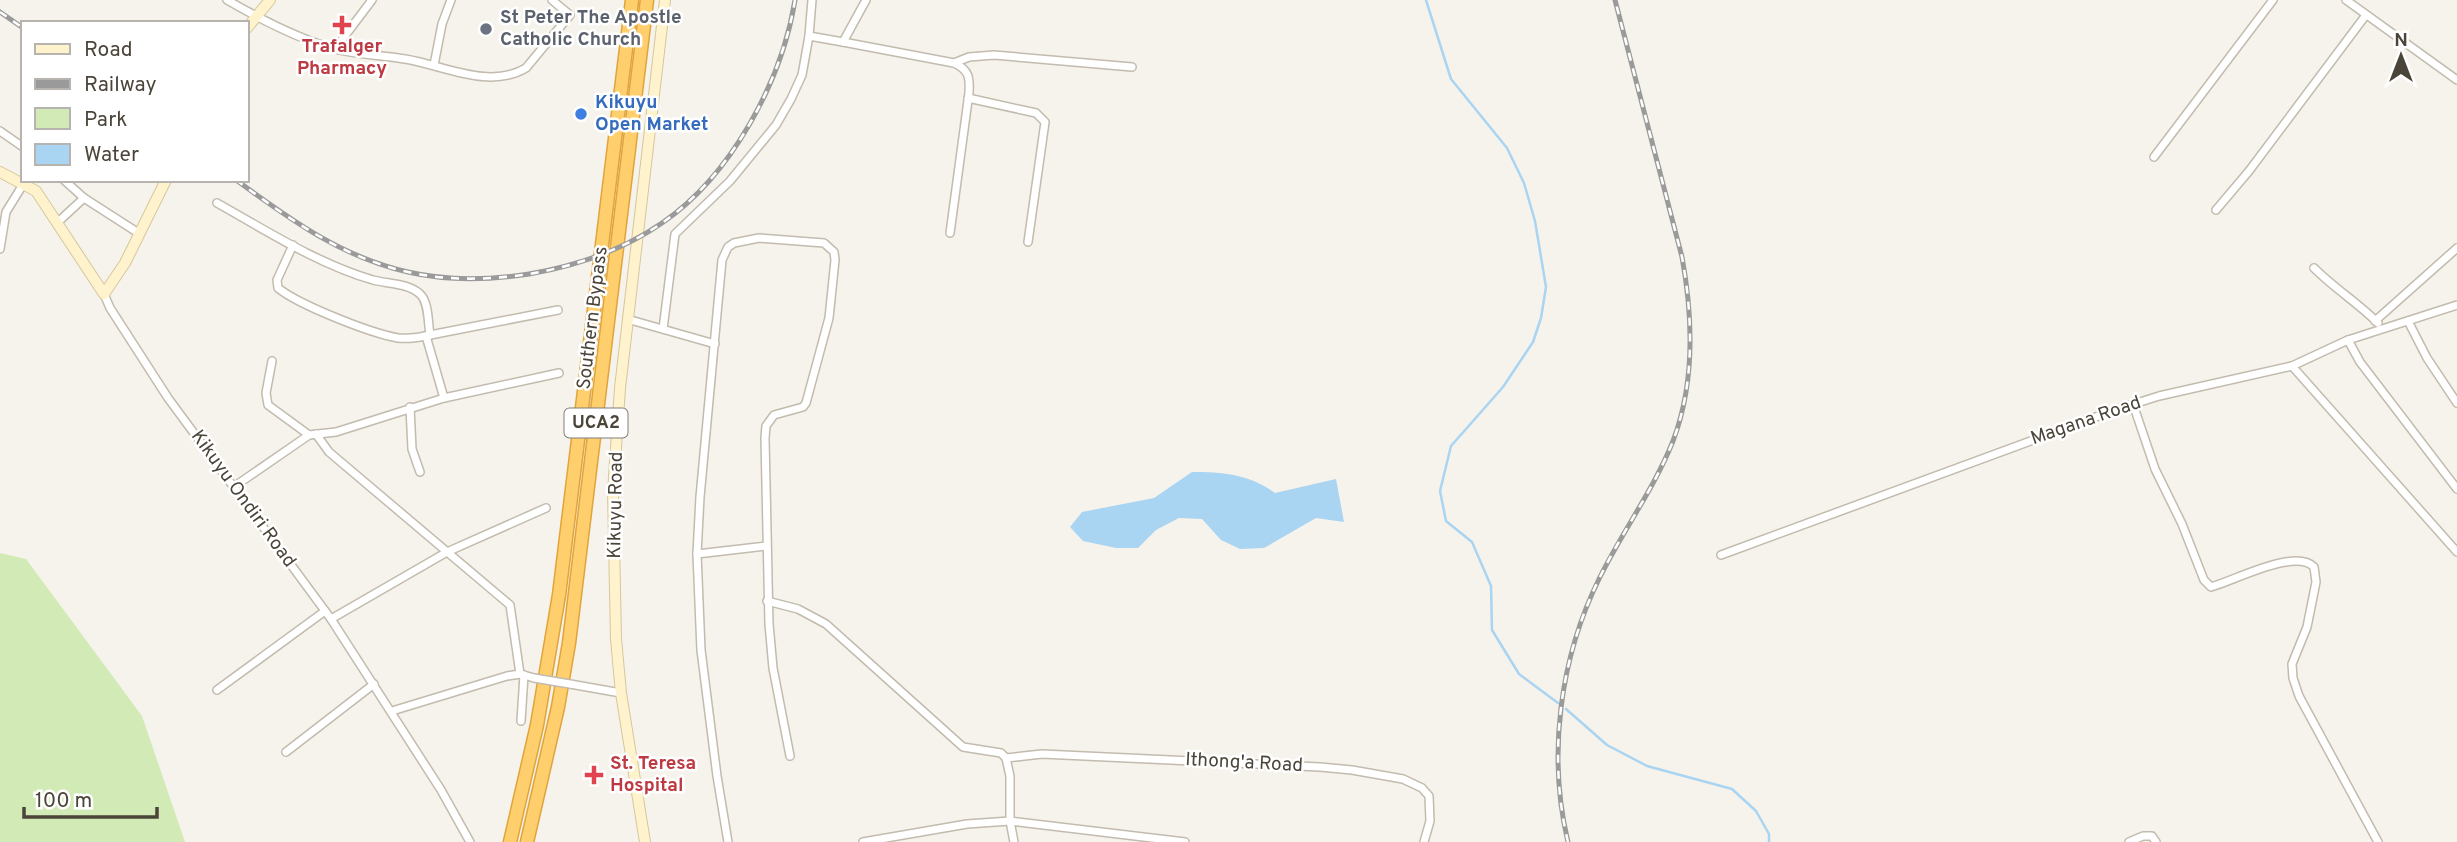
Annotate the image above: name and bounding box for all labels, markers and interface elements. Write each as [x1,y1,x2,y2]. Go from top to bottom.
place label: St Peter The Apostle Catholic Church [500,6,682,52]
marker: Trafalger Pharmacy [334,17,350,33]
legend [21,21,248,182]
marker: St Peter The Apostle Catholic Church [478,21,494,37]
north arrow [2366,21,2436,91]
text: N [2394,29,2408,53]
place label: Trafalger Pharmacy [297,35,387,81]
text: Road [84,37,133,64]
text: Railway [84,72,157,99]
place label: Kikuyu Open Market [595,91,709,137]
marker: Kikuyu Open Market [573,106,589,122]
text: Park [84,107,127,134]
text: Water [84,142,139,169]
street label: Southern Bypass [572,245,614,391]
street label: Magana Road [2028,391,2144,451]
road number: UCA2 [564,408,628,438]
street label: Kikuyu Ondiri Road [185,425,301,573]
street label: Kikuyu Road [603,451,629,559]
street label: Ithong'a Road [1185,748,1303,778]
place label: St. Teresa Hospital [610,752,696,798]
marker: St. Teresa Hospital [584,765,604,785]
scale bar [24,776,158,820]
text: 100 m [35,788,92,815]

